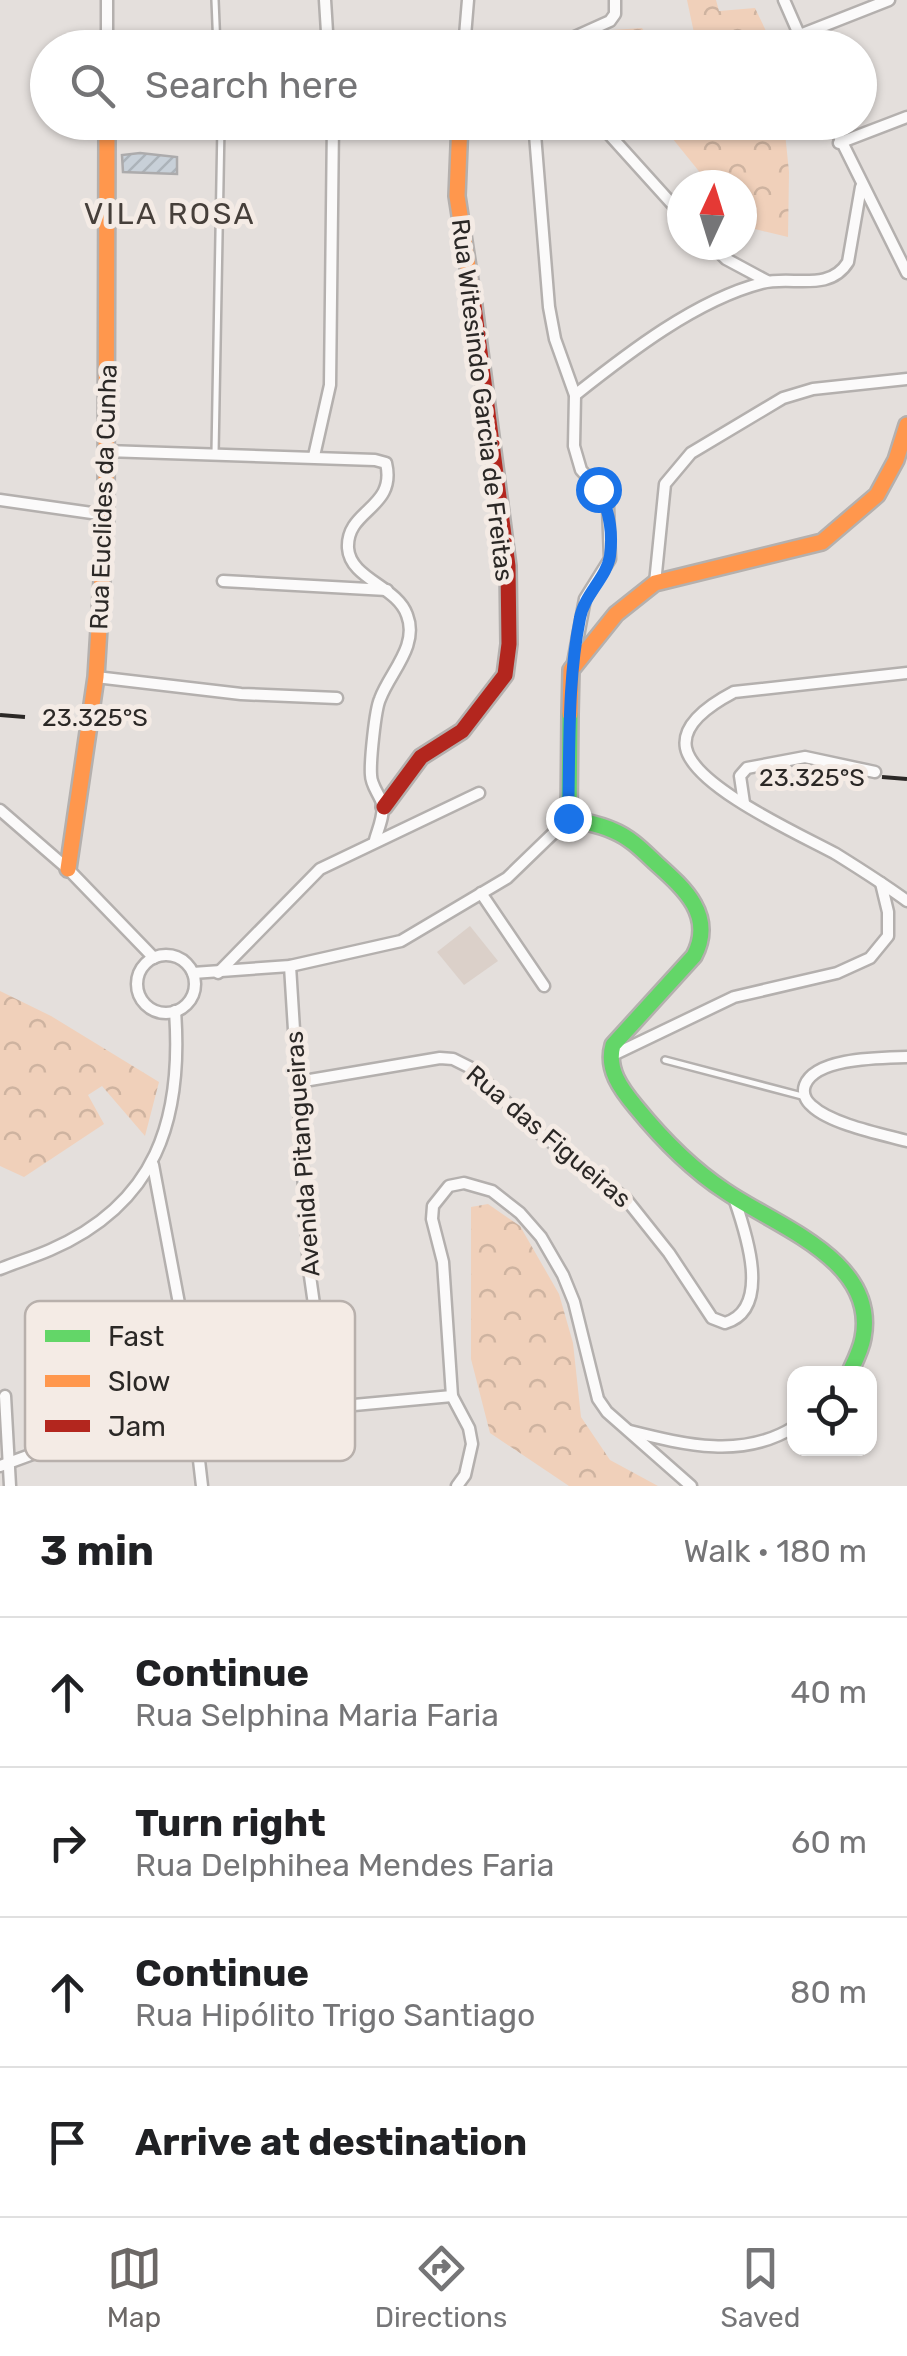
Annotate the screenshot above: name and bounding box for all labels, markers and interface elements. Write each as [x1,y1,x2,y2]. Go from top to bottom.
search box [30,30,877,140]
icon: search [65,58,120,113]
text: Search here [145,62,358,108]
north arrow [667,170,757,260]
district label: VILA ROSA [84,196,256,232]
street label: Rua Witesindo Garcia de Freitas [446,217,519,583]
street label: Rua Euclides da Cunha [84,364,123,630]
route start [576,467,622,513]
text: 23.325°S [42,703,148,732]
text: 23.325°S [759,763,865,792]
route end [546,796,592,842]
street label: Avenida Pitangueiras [279,1030,326,1278]
street label: Rua das Figueiras [461,1059,637,1214]
legend [25,1301,355,1461]
text: Fast [108,1320,164,1353]
text: Slow [108,1365,170,1398]
map controls [787,1366,877,1456]
button: locate [787,1366,877,1456]
text: Jam [108,1410,166,1443]
text: 3 min [40,1526,154,1576]
text: Walk · 180 m [684,1532,867,1570]
text: Continue [135,1650,309,1696]
icon: ahead [40,1665,95,1720]
text: 40 m [791,1673,867,1711]
text: Rua Selphina Maria Faria [135,1696,499,1734]
text: Turn right [135,1800,326,1846]
icon: right [40,1815,95,1870]
text: 60 m [791,1823,867,1861]
text: Rua Delphihea Mendes Faria [135,1846,555,1884]
text: Continue [135,1950,309,1996]
icon: ahead [40,1965,95,2020]
text: 80 m [790,1973,867,2011]
text: Rua Hipólito Trigo Santiago [135,1996,535,2034]
icon: arrive [40,2115,95,2170]
text: Arrive at destination [135,2119,527,2165]
tab: Map [107,2241,162,2334]
tab: Directions [375,2241,507,2334]
tab: Saved [720,2241,800,2334]

